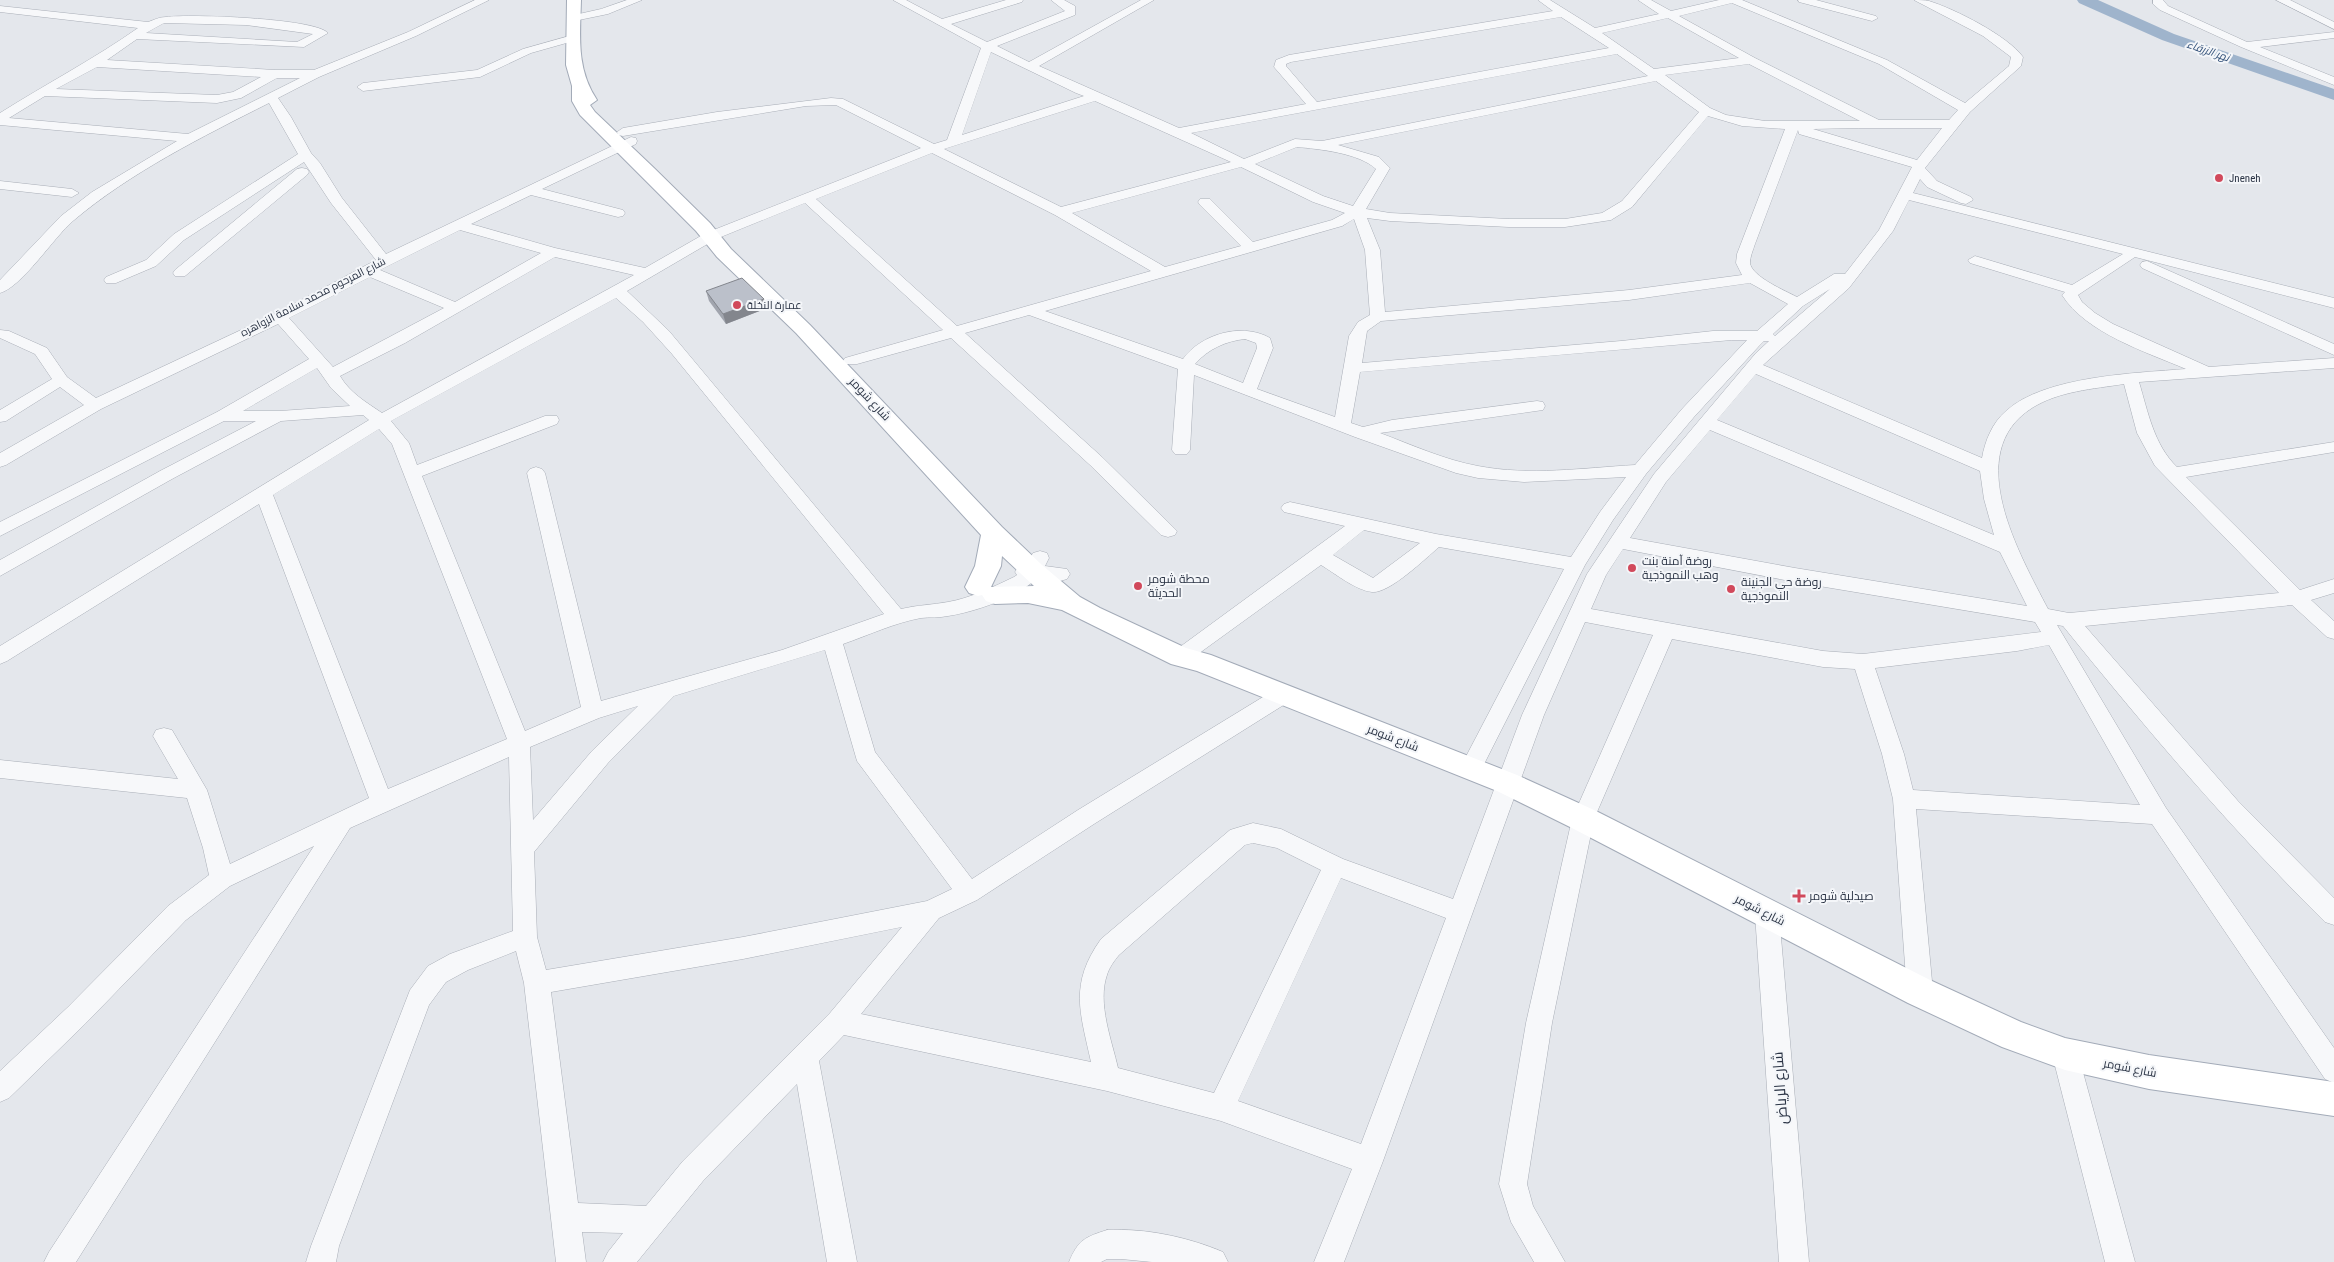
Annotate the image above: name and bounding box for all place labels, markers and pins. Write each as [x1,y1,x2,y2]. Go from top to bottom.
marker: Jneneh [2213,172,2225,184]
place label: Jneneh [2229,172,2261,185]
marker: عمارة النخلة [731,299,743,311]
place label: عمارة النخلة [747,299,802,312]
place label: روضة آمنة بنت وهب النموذجية [1642,554,1719,582]
marker: روضة آمنة بنت وهب النموذجية [1626,562,1638,574]
place label: محطة شومر الحديثة [1147,572,1210,600]
place label: روضة حي الجنينة النموذجية [1741,575,1822,603]
marker: محطة شومر الحديثة [1132,580,1144,592]
marker: روضة حي الجنينة النموذجية [1725,583,1737,595]
place label: صيدلية شومر [1808,889,1873,903]
marker: صيدلية شومر [1793,890,1805,902]

